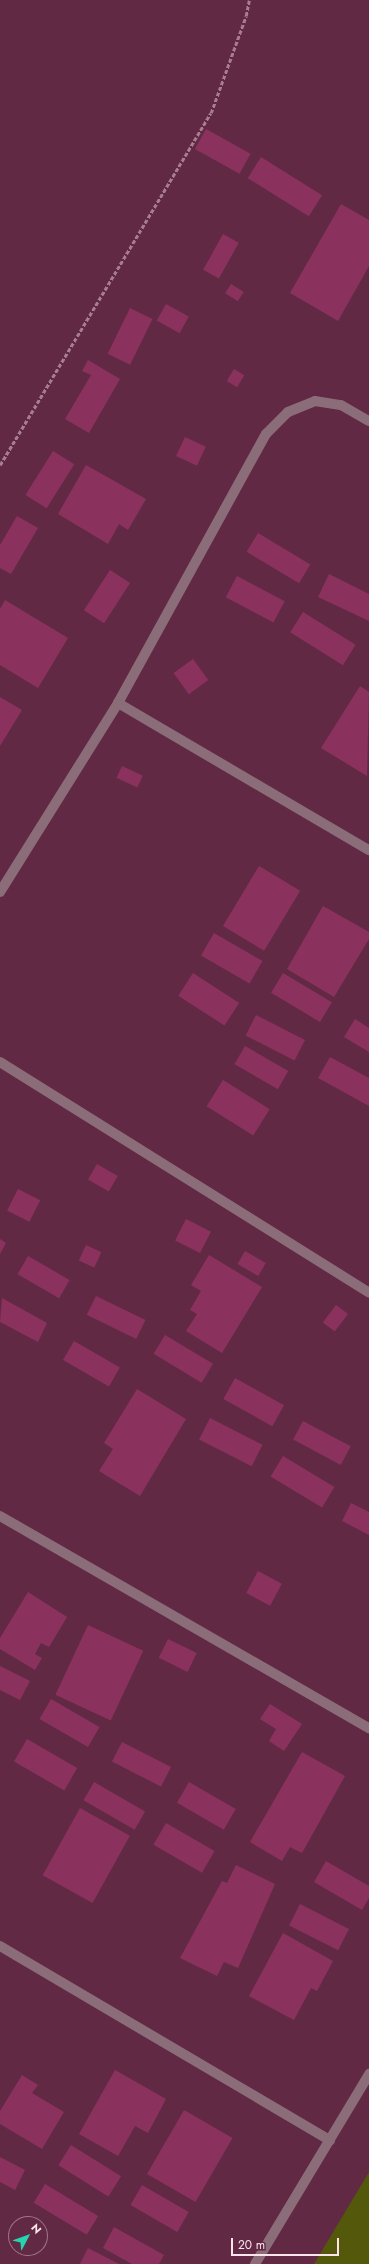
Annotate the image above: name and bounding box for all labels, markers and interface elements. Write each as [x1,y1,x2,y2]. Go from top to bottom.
north arrow [8,2216,48,2256]
text: N [27,2220,45,2237]
scale bar [233,2230,341,2256]
text: 20 m [238,2236,265,2254]

